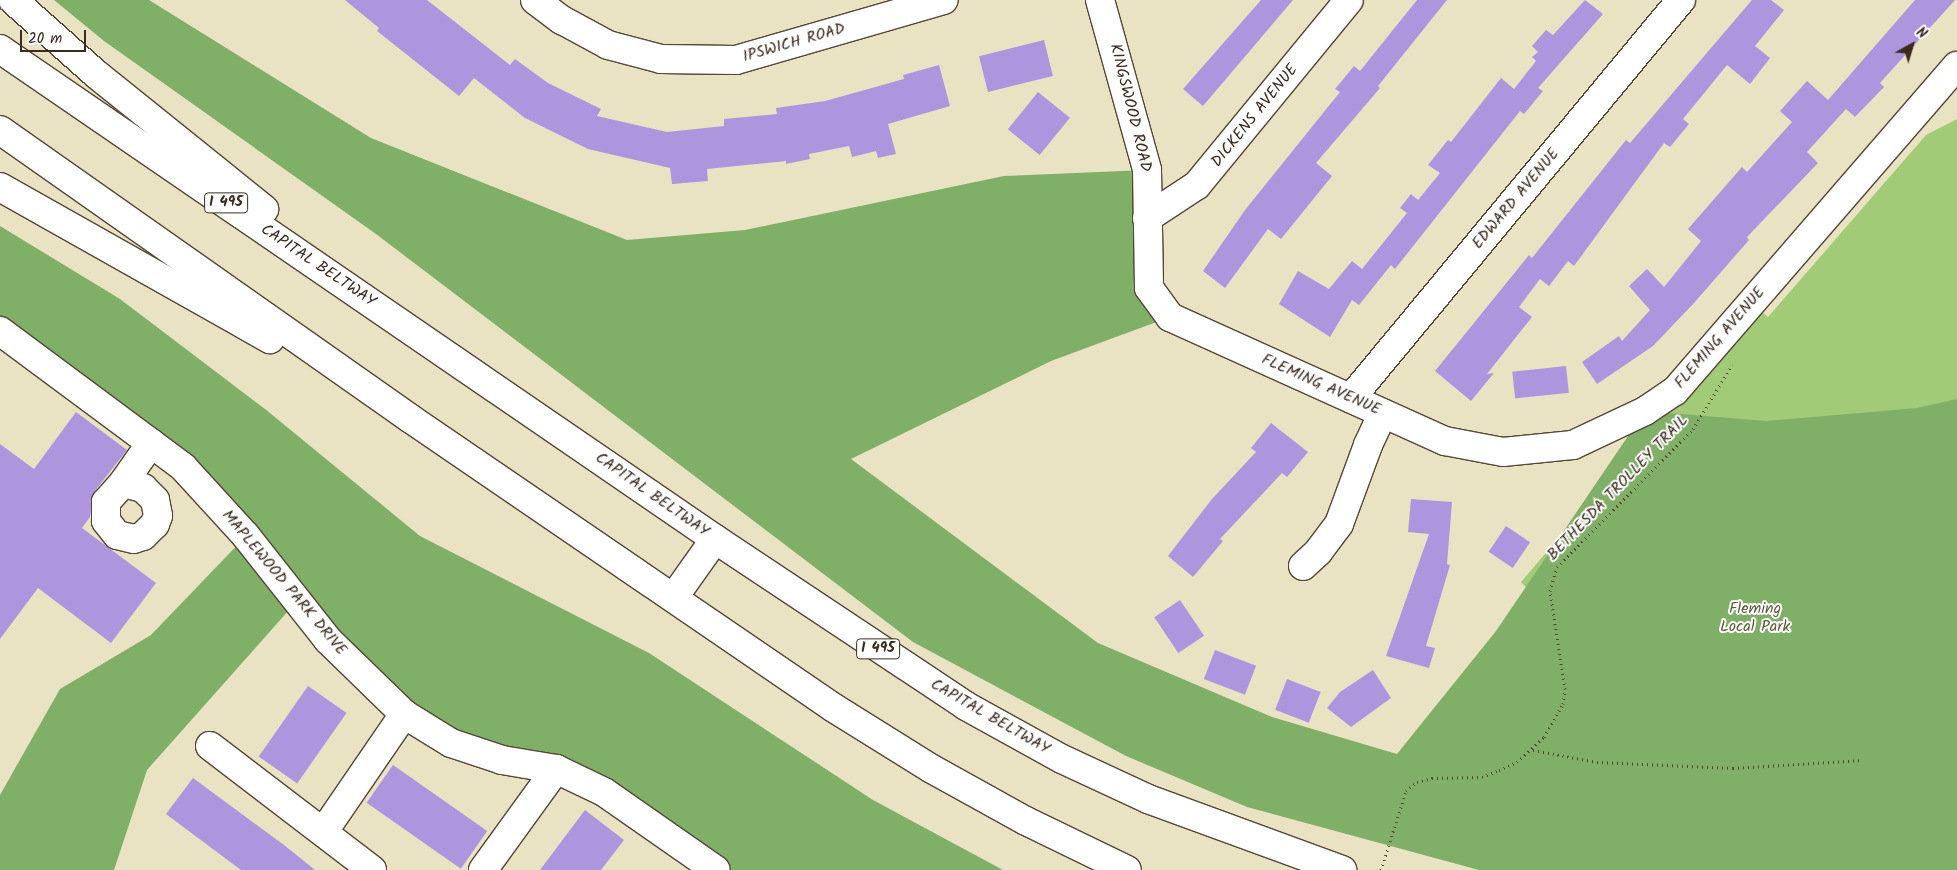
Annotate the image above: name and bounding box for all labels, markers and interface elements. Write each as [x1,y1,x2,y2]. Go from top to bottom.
street label: IPSWICH ROAD [741,19,847,67]
scale bar [22,20,89,52]
north arrow [1887,20,1937,70]
text: N [1911,22,1932,45]
text: 20 m [28,27,62,51]
street label: KINGSWOOD ROAD [1105,42,1155,174]
street label: DICKENS AVENUE [1208,61,1302,171]
street label: EDWARD AVENUE [1468,145,1564,253]
road number: I 495 [204,190,248,216]
street label: CAPITAL BELTWAY [257,220,379,312]
street label: FLEMING AVENUE [1671,283,1769,393]
street label: FLEMING AVENUE [1258,350,1384,420]
street label: BETHESDA TROLLEY TRAIL [1543,411,1693,565]
street label: CAPITAL BELTWAY [591,449,713,541]
street label: MAPLEWOOD PARK DRIVE [217,506,351,660]
park label: Fleming Local Park [1720,599,1790,637]
road number: I 495 [856,636,900,662]
street label: CAPITAL BELTWAY [927,675,1053,759]

